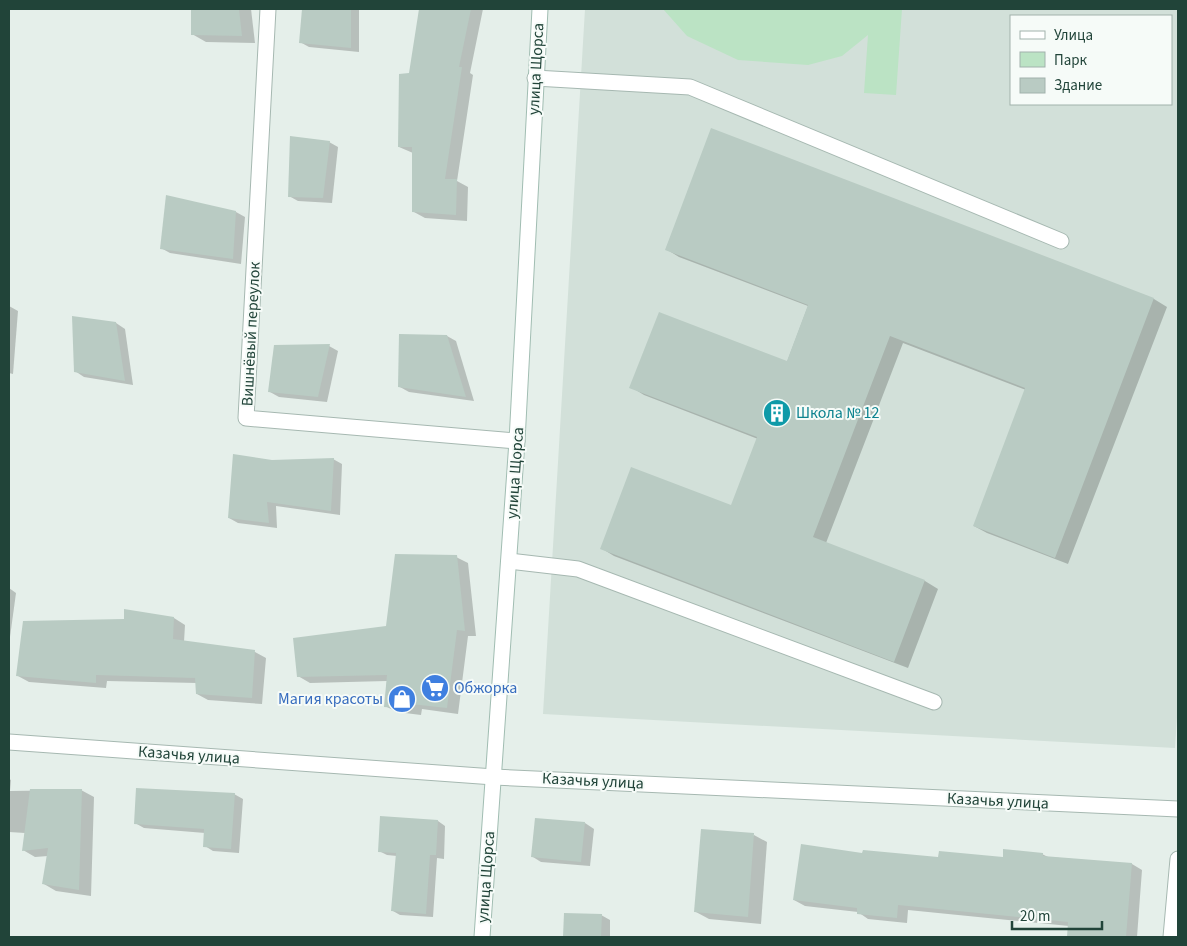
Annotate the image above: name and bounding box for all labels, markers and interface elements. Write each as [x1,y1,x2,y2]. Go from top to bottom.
legend [1010,15,1172,105]
street label: улица Щорса [523,22,549,116]
text: Улица [1054,25,1093,46]
text: Парк [1054,50,1088,71]
text: Здание [1054,75,1102,96]
street label: Вишнёвый переулок [236,261,266,407]
building icon: Школа № 12 [762,398,792,428]
place label: Школа № 12 [796,402,880,424]
street label: улица Щорса [501,426,529,520]
supermarket icon: Обжорка [420,673,450,703]
place label: Обжорка [454,677,517,699]
shop icon: Магия красоты [387,684,417,714]
place label: Магия красоты [278,688,383,710]
street label: Казачья улица [137,740,241,770]
street label: Казачья улица [542,767,644,795]
street label: Казачья улица [947,787,1049,815]
street label: улица Щорса [472,830,500,924]
scale bar [1012,898,1102,930]
text: 20 m [1020,906,1050,927]

